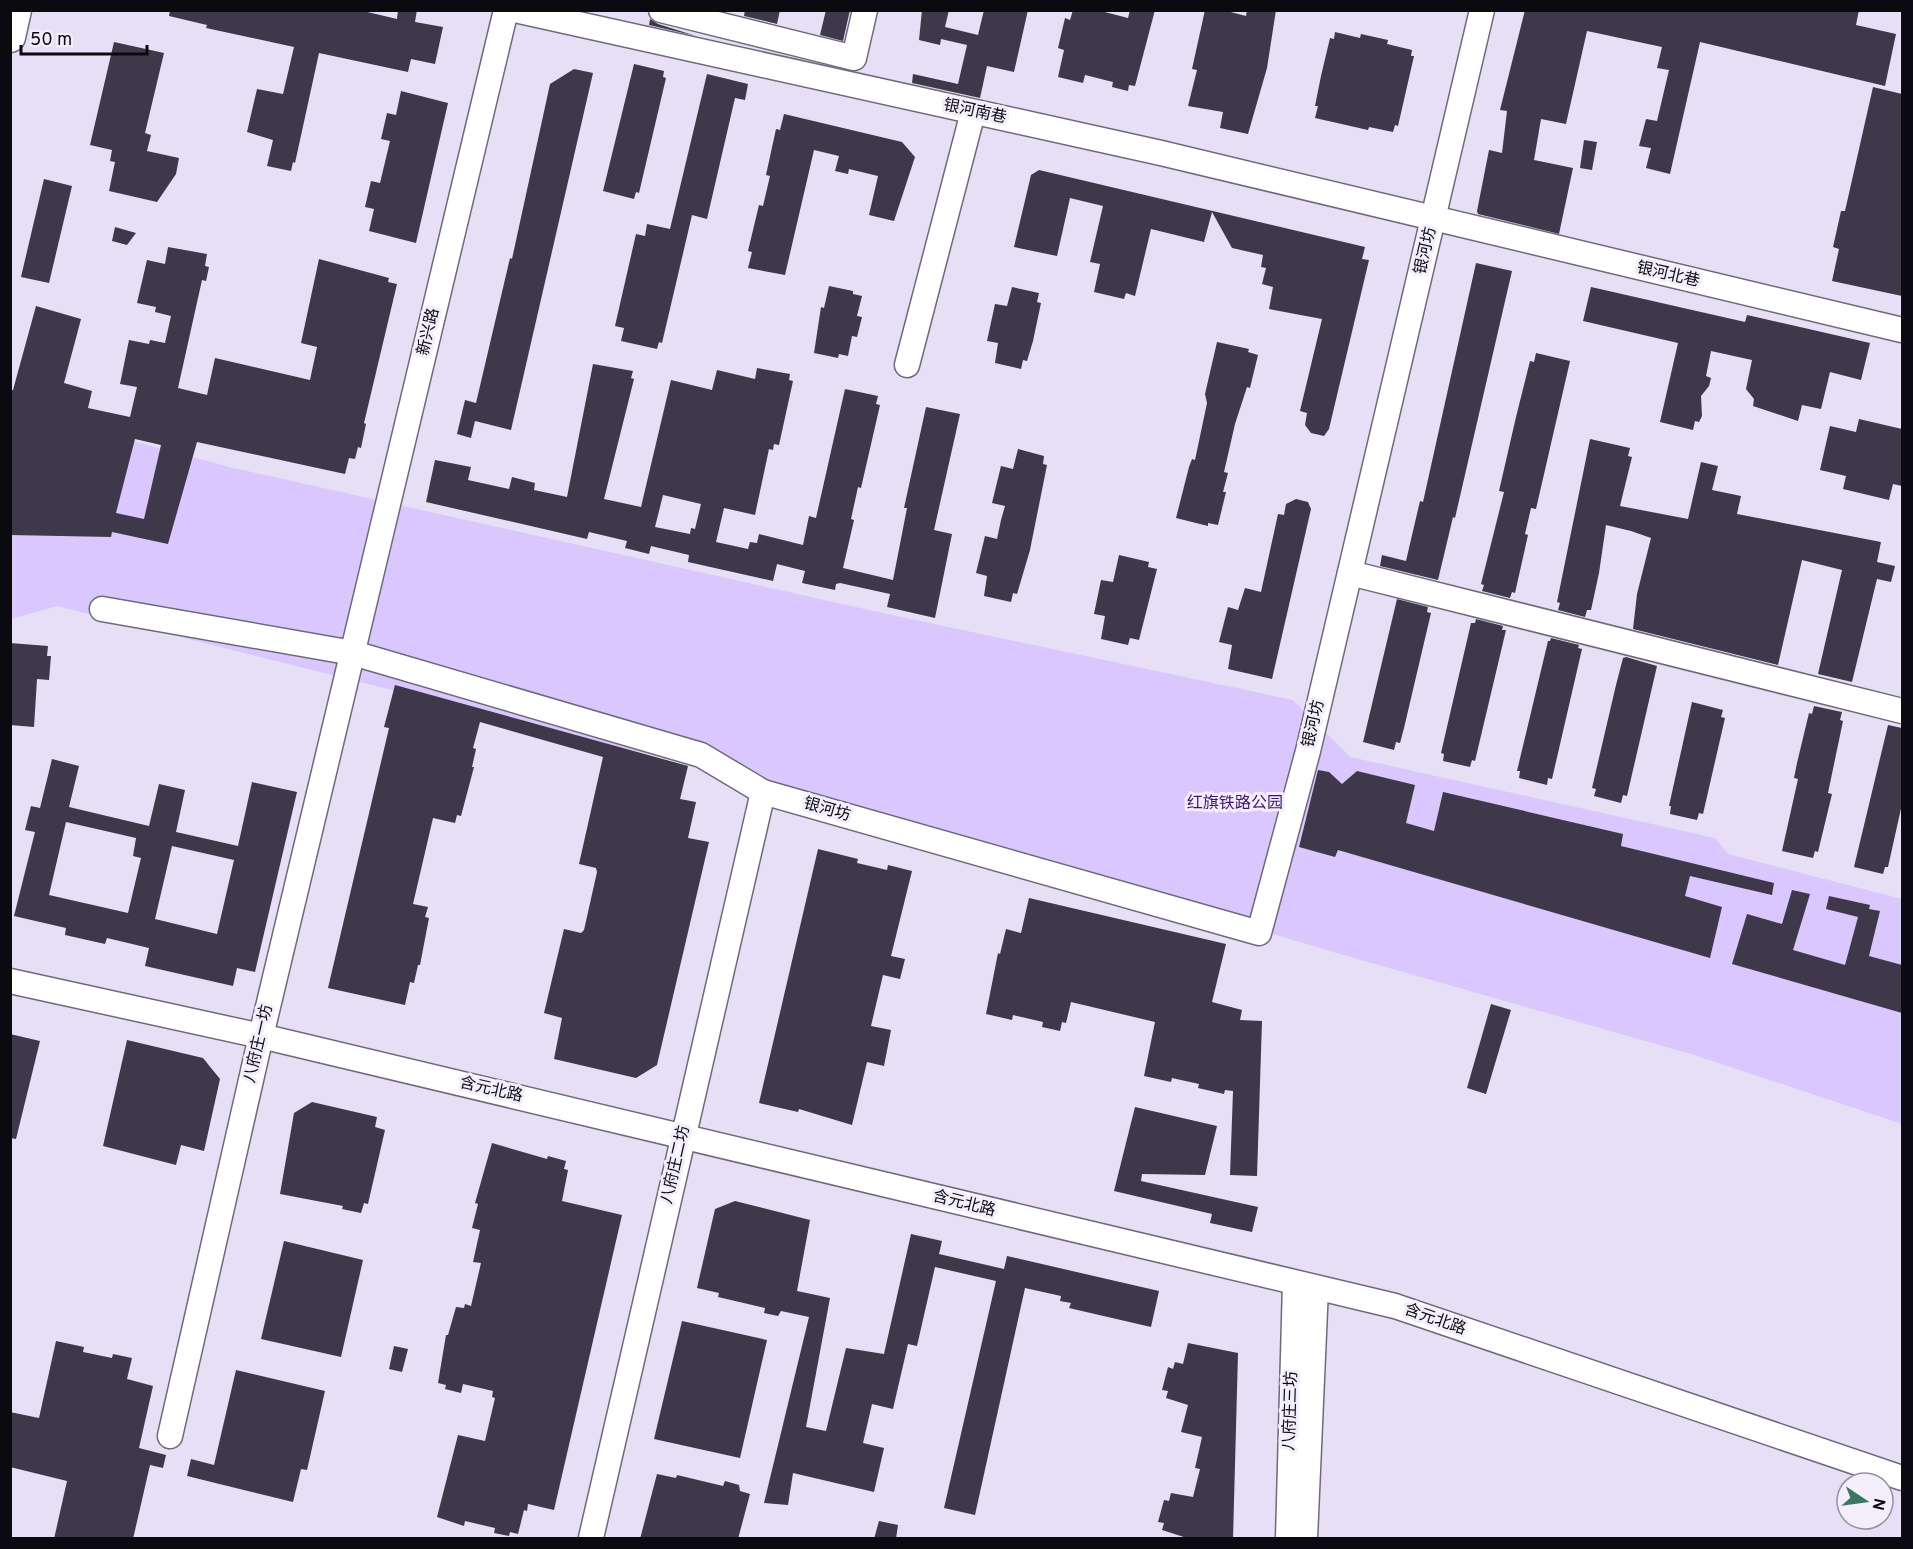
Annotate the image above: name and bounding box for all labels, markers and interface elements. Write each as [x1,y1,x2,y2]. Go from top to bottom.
scale bar [21,18,147,56]
text: 50 m [30,29,72,52]
street label: 银河南巷 [942,96,1008,128]
street label: 银河坊 [1411,225,1441,277]
street label: 银河北巷 [1635,258,1701,292]
street label: 新兴路 [414,306,444,358]
street label: 银河坊 [1299,698,1329,750]
street label: 银河坊 [801,794,853,826]
park label: 红旗铁路公园 [1187,794,1283,814]
street label: 八府庄一坊 [240,1003,278,1085]
street label: 含元北路 [458,1073,524,1107]
street label: 八府庄二坊 [657,1124,695,1206]
street label: 含元北路 [931,1187,997,1221]
street label: 含元北路 [1401,1300,1469,1340]
street label: 八府庄三坊 [1280,1371,1302,1451]
north arrow [1835,1471,1895,1531]
text: N [1867,1496,1889,1512]

